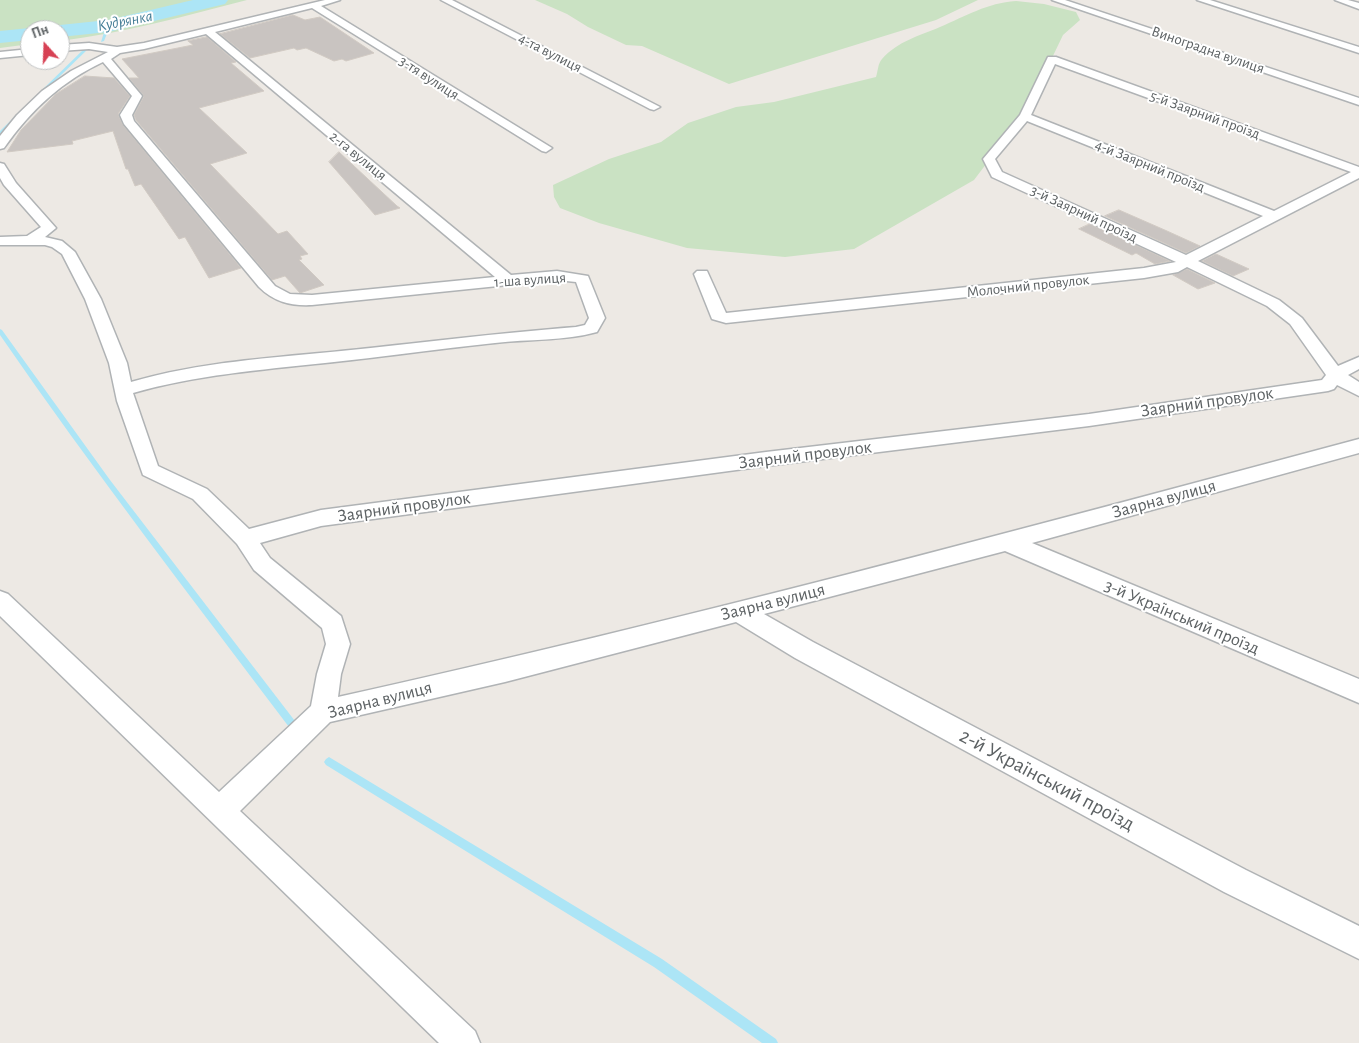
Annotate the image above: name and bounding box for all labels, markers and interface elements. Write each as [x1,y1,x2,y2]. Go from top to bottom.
water label: Кудрянка [96,6,154,36]
north arrow [20,20,70,70]
text: Пн [30,22,51,41]
street label: Виноградна вулиця [1149,22,1267,78]
street label: 4-та вулиця [515,29,585,77]
street label: 3-тя вулиця [396,52,462,104]
street label: 5-й Заярний проїзд [1147,87,1263,143]
street label: 2-га вулиця [326,127,390,185]
street label: 4-й Заярний проїзд [1092,136,1208,196]
street label: 3-й Заярний проїзд [1028,181,1140,247]
street label: 1-ша вулиця [493,268,567,292]
street label: Молочний провулок [966,271,1090,301]
street label: Заярний провулок [1139,382,1275,422]
street label: Заярний провулок [737,436,873,474]
street label: Заярна вулиця [1110,475,1218,523]
street label: Заярний провулок [336,487,472,527]
street label: 3-й Український проїзд [1101,575,1263,659]
street label: Заярна вулиця [719,579,827,625]
street label: Заярна вулиця [326,677,434,723]
street label: 2-й Український проїзд [955,723,1139,837]

